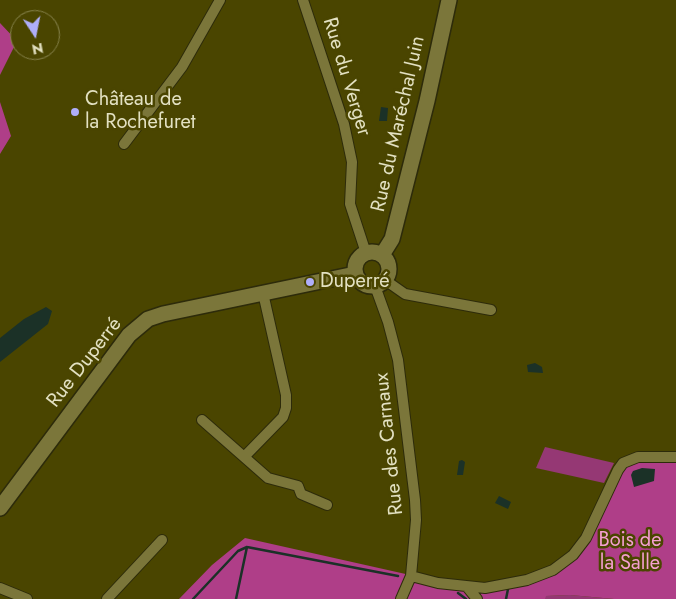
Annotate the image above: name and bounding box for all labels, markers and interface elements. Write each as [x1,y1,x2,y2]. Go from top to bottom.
north arrow [10,10,60,60]
street label: Rue du Verger [317,15,375,139]
street label: Rue du Maréchal Juin [367,34,431,214]
text: N [30,38,45,60]
place label: Château de la Rochefuret [85,88,196,135]
marker: Château de la Rochefuret [69,106,81,118]
place label: Duperré [320,270,390,294]
marker: Duperré [304,276,316,288]
street label: Rue Duperré [42,313,128,413]
street label: Rue des Carnaux [371,372,409,516]
park label: Bois de la Salle [598,529,662,576]

